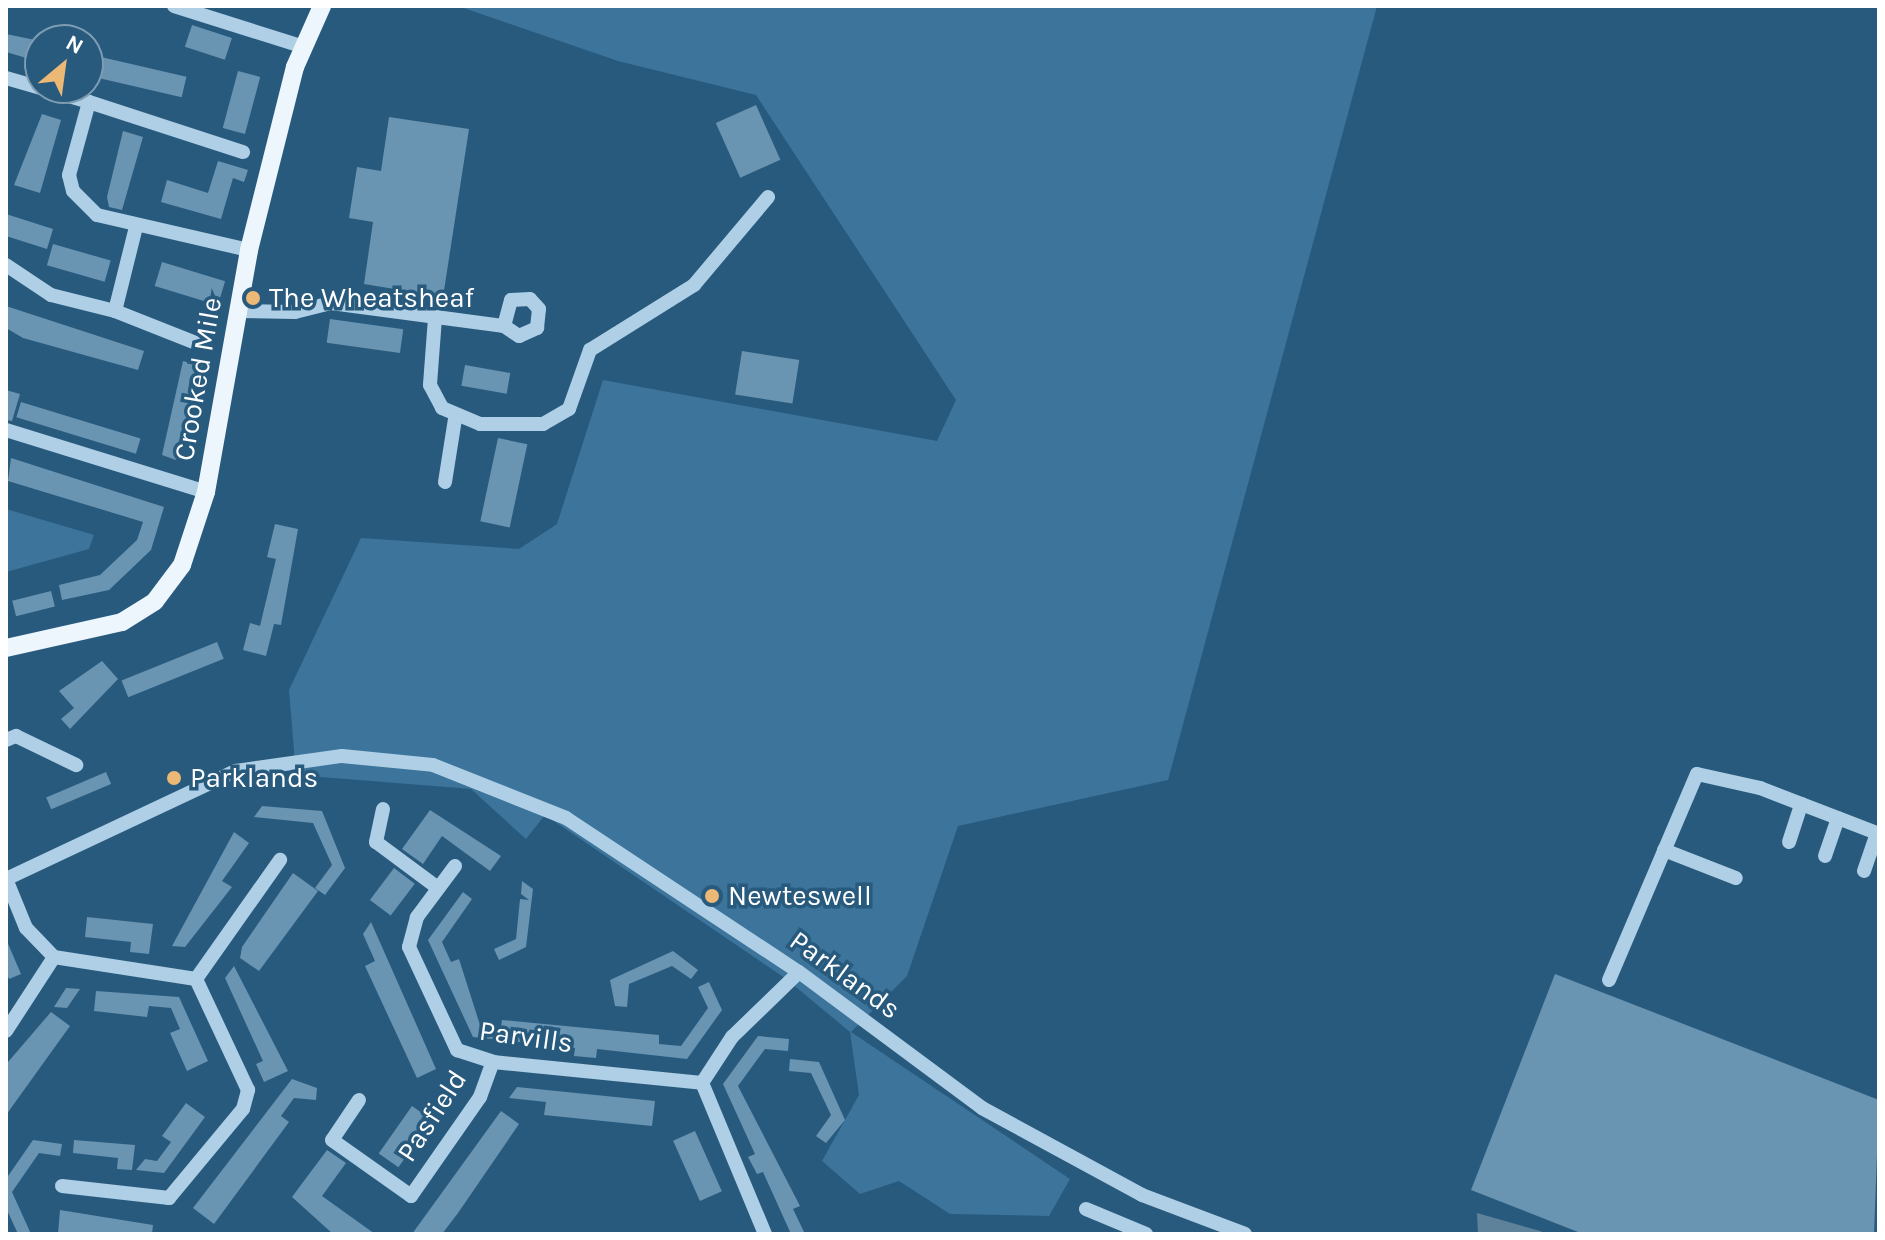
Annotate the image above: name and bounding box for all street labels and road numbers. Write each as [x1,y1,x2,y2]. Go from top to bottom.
street label: Crooked Mile [167,295,229,463]
street label: Parklands [783,924,907,1026]
street label: Parvills [477,1014,575,1060]
street label: Pasfield [390,1064,474,1168]

